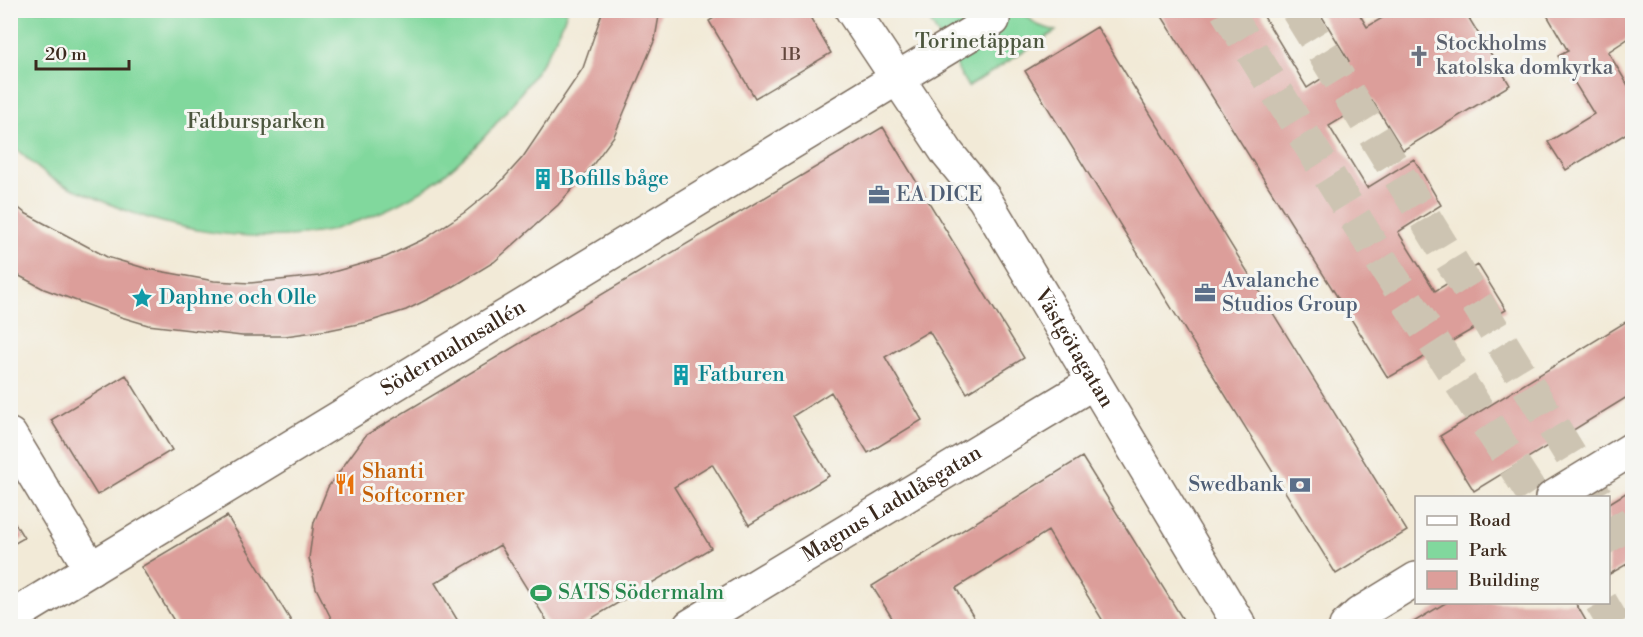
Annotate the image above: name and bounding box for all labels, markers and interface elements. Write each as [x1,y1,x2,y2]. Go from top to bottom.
park label: Torinetäppan [915,29,1045,55]
place label: Stockholms katolska domkyrka [1436,31,1614,81]
scale bar [36,33,129,71]
text: 20 m [45,43,87,66]
house number: 1B [781,43,801,66]
church icon: Stockholms katolska domkyrka [1407,44,1431,68]
park label: Fatbursparken [187,109,326,135]
place label: Bofills båge [559,166,669,192]
building icon: Bofills båge [531,167,555,191]
place label: EA DICE [896,182,982,208]
office icon: EA DICE [867,183,891,207]
place label: Avalanche Studios Group [1221,268,1358,318]
office icon: Avalanche Studios Group [1193,281,1217,305]
street label: Västgötagatan [1028,283,1120,413]
place label: Daphne och Olle [159,285,317,311]
place icon: Daphne och Olle [130,286,154,310]
street label: Södermalmsallén [376,294,531,402]
place label: Fatburen [698,362,785,388]
building icon: Fatburen [669,363,693,387]
street label: Magnus Ladulåsgatan [797,440,987,568]
place label: Shanti Softcorner [362,459,465,509]
restaurant icon: Shanti Softcorner [333,472,357,496]
place label: Swedbank [1188,472,1284,498]
bank icon: Swedbank [1288,473,1312,497]
legend [1415,496,1610,604]
text: Road [1469,509,1512,532]
text: Park [1469,539,1508,562]
text: Building [1468,569,1540,592]
place label: SATS Södermalm [558,580,724,606]
sports icon: SATS Södermalm [529,581,553,605]

